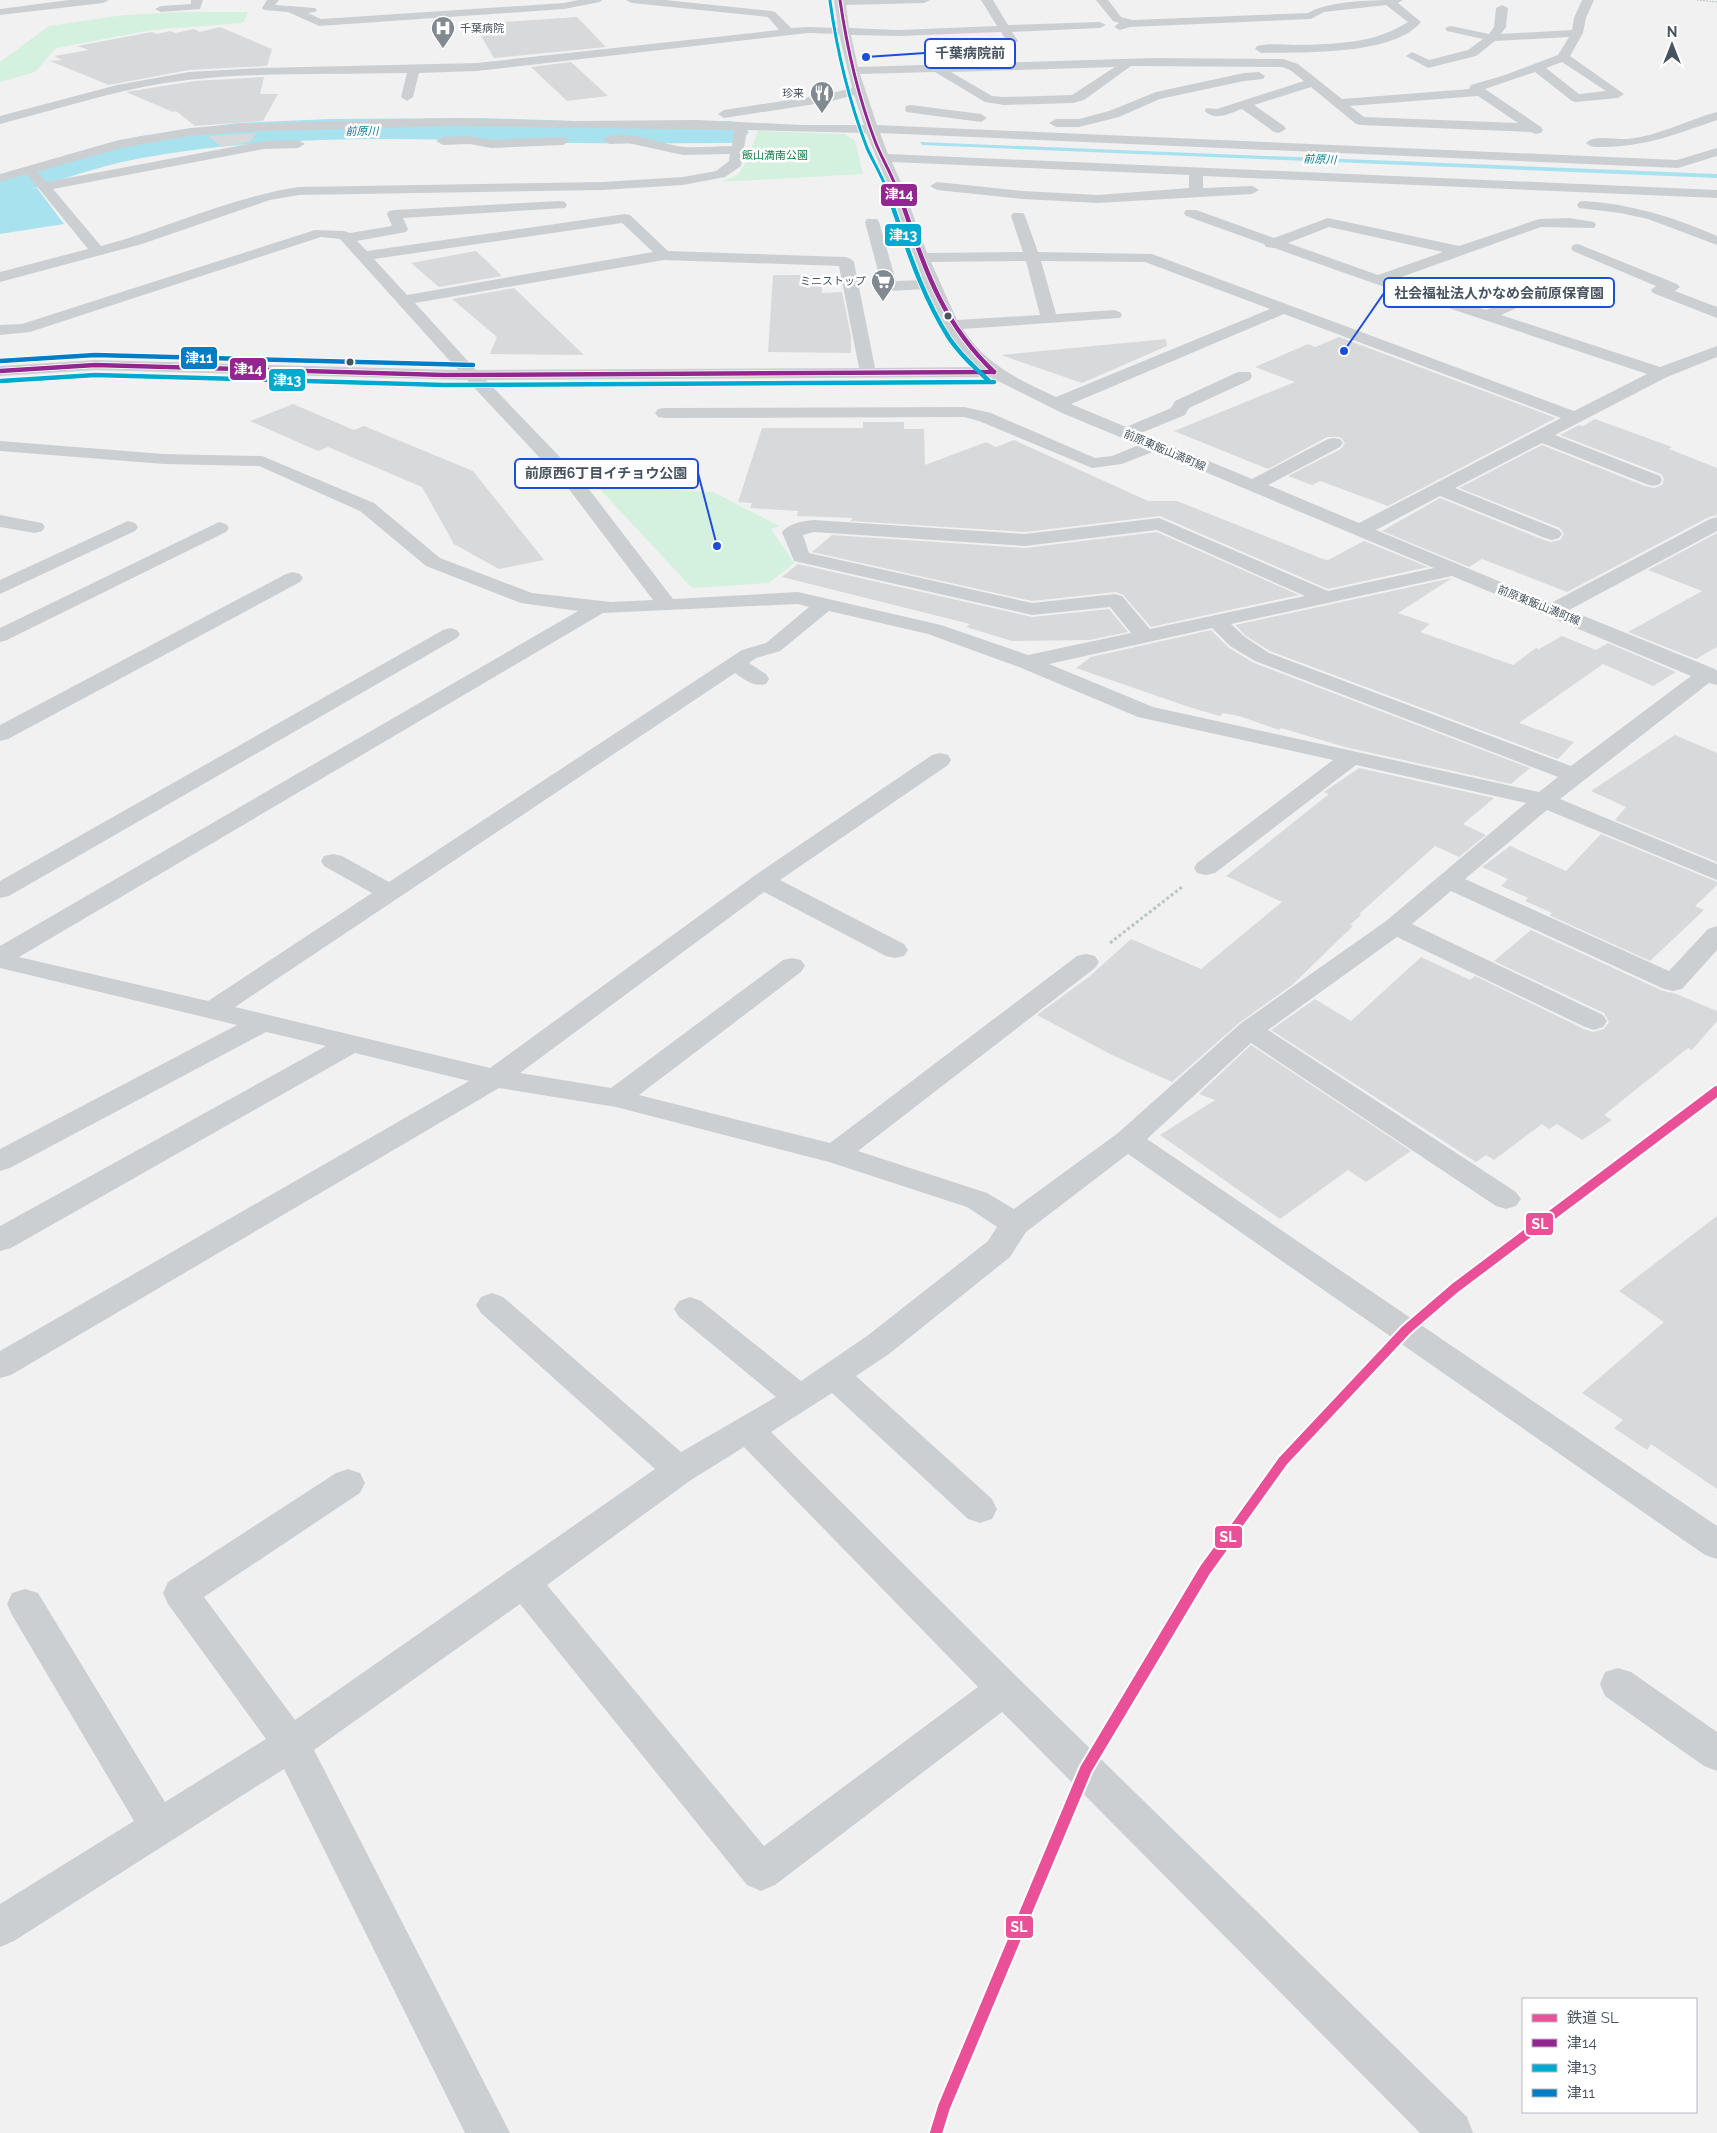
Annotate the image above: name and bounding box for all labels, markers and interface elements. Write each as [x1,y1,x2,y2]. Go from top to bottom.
hospital icon: 千葉病院 [430,15,456,49]
north arrow [1647,20,1697,70]
place label: 千葉病院 [460,22,504,35]
text: N [1667,24,1677,40]
callout: 千葉病院前 [925,39,1015,68]
text: 千葉病院前 [935,45,1005,61]
restaurant icon: 珍来 [809,80,835,114]
place label: 珍来 [782,87,804,100]
water label: 前原川 [345,125,380,138]
park label: 飯山満南公園 [742,149,808,162]
water label: 前原川 [1303,152,1338,167]
line badge: 津14 [880,183,918,207]
text: 津14 [885,186,913,202]
line badge: 津13 [884,223,922,247]
text: 津13 [889,227,918,243]
supermarket icon: ミニストップ [870,268,896,302]
place label: ミニストップ [800,275,866,288]
callout: 社会福祉法人かなめ会前原保育園 [1384,278,1614,307]
text: 社会福祉法人かなめ会前原保育園 [1394,285,1604,301]
unlabelled marker [943,311,953,321]
line badge: 津11 [180,346,218,370]
text: 津11 [185,350,213,366]
line badge: 津14 [229,357,267,381]
unlabelled marker [345,357,355,367]
text: 津14 [234,361,262,377]
line badge: 津13 [268,368,306,392]
text: 津13 [273,372,302,388]
street label: 前原東飯山満町線 [1122,427,1208,474]
callout: 前原西6丁目イチョウ公園 [515,459,698,488]
text: 前原西6丁目イチョウ公園 [525,465,687,481]
street label: 前原東飯山満町線 [1496,583,1582,628]
line badge: SL [1525,1212,1554,1236]
text: SL [1532,1216,1549,1232]
line badge: SL [1214,1525,1243,1549]
text: SL [1220,1529,1237,1545]
line badge: SL [1005,1915,1034,1939]
text: SL [1011,1919,1028,1935]
legend [1522,1998,1697,2113]
text: 鉄道 SL [1567,2009,1619,2027]
text: 津14 [1567,2034,1597,2052]
text: 津13 [1567,2059,1596,2077]
text: 津11 [1567,2084,1595,2102]

